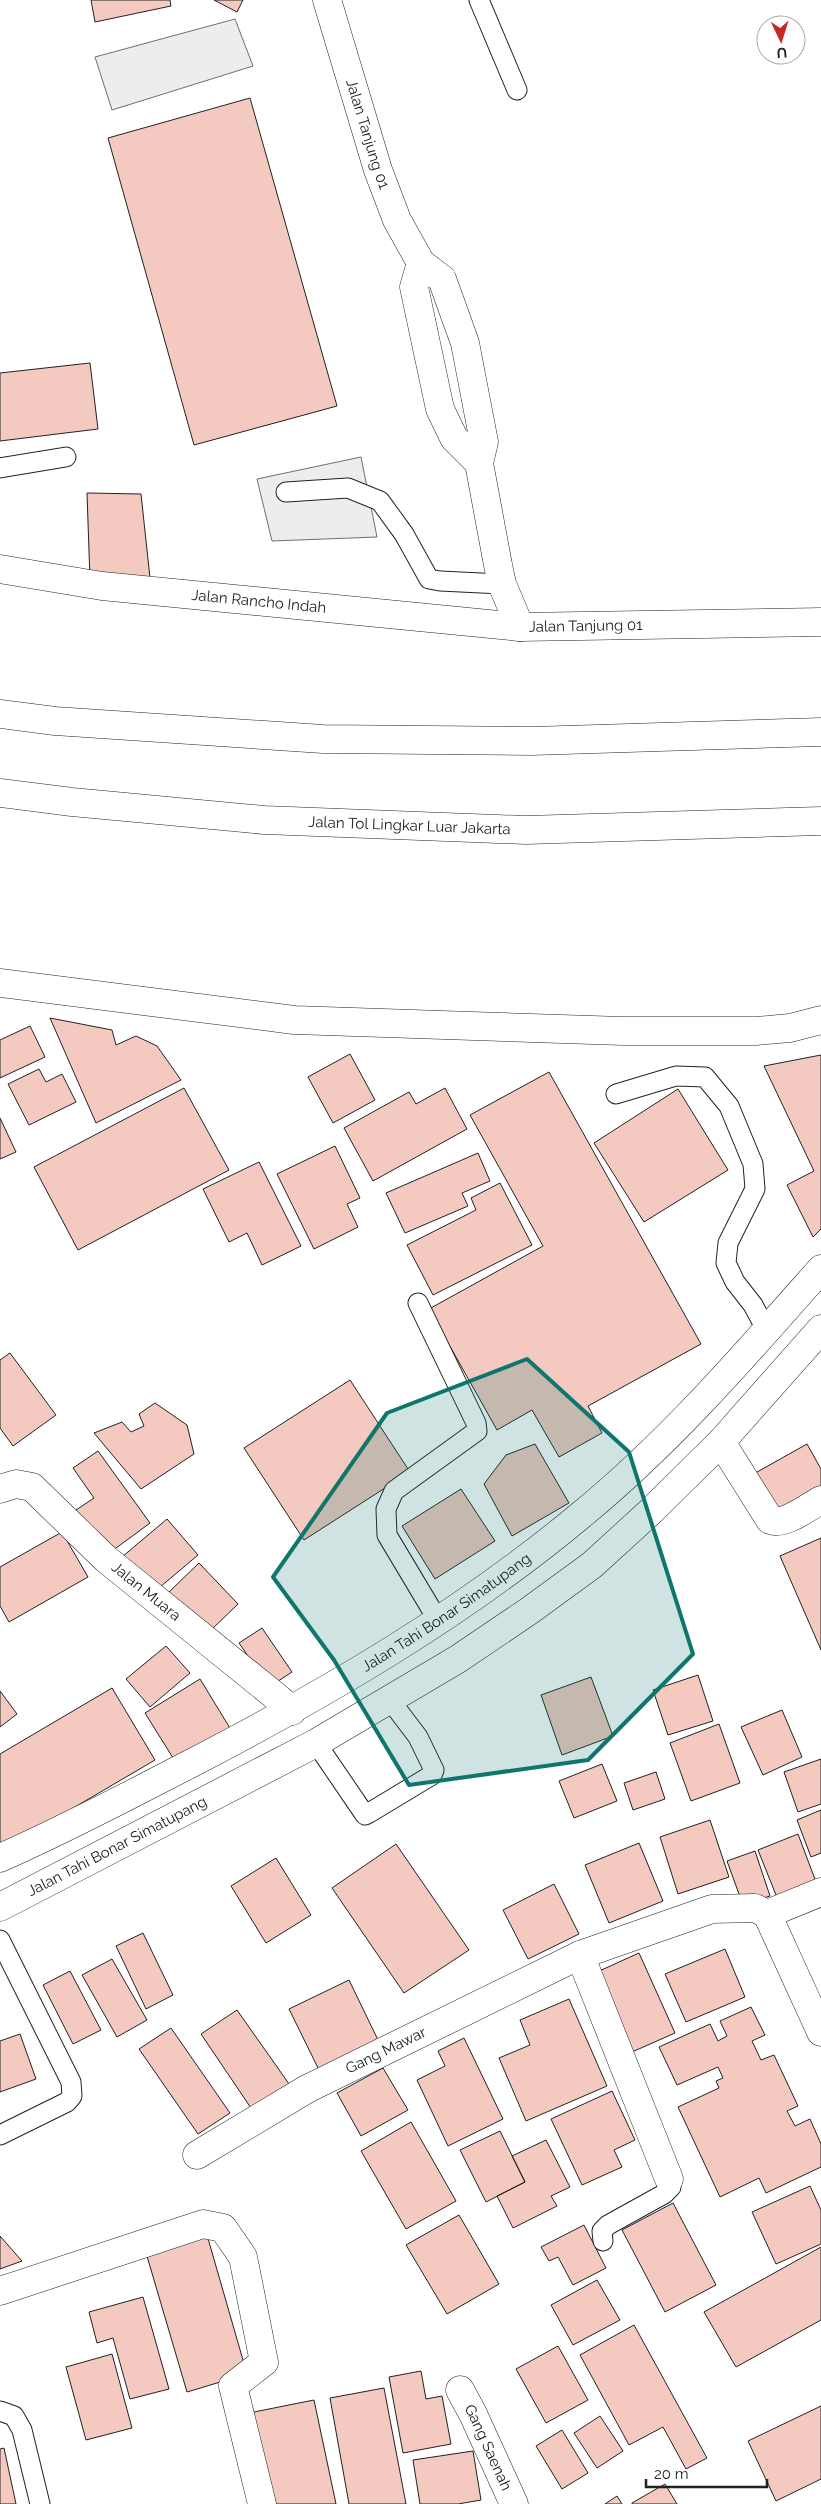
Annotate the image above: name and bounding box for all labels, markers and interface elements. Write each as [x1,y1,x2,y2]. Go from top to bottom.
north arrow [756,15,806,65]
text: U [776,45,788,61]
street label: Jalan Tanjung 01 [342,77,394,192]
street label: Jalan Rancho Indah [191,586,327,617]
street label: Jalan Tanjung 01 [528,616,643,636]
street label: Jalan Tol Lingkar Luar Jakarta [308,813,511,838]
street label: Jalan Tahi Bonar Simatupang [359,1549,534,1676]
street label: Jalan Muara [108,1558,184,1625]
street label: Jalan Tahi Bonar Simatupang [24,1792,210,1900]
street label: Gang Mawar [343,2023,430,2078]
street label: Gang Saenah [461,2401,516,2493]
scale bar [646,2456,767,2488]
text: 20 m [654,2465,689,2483]

